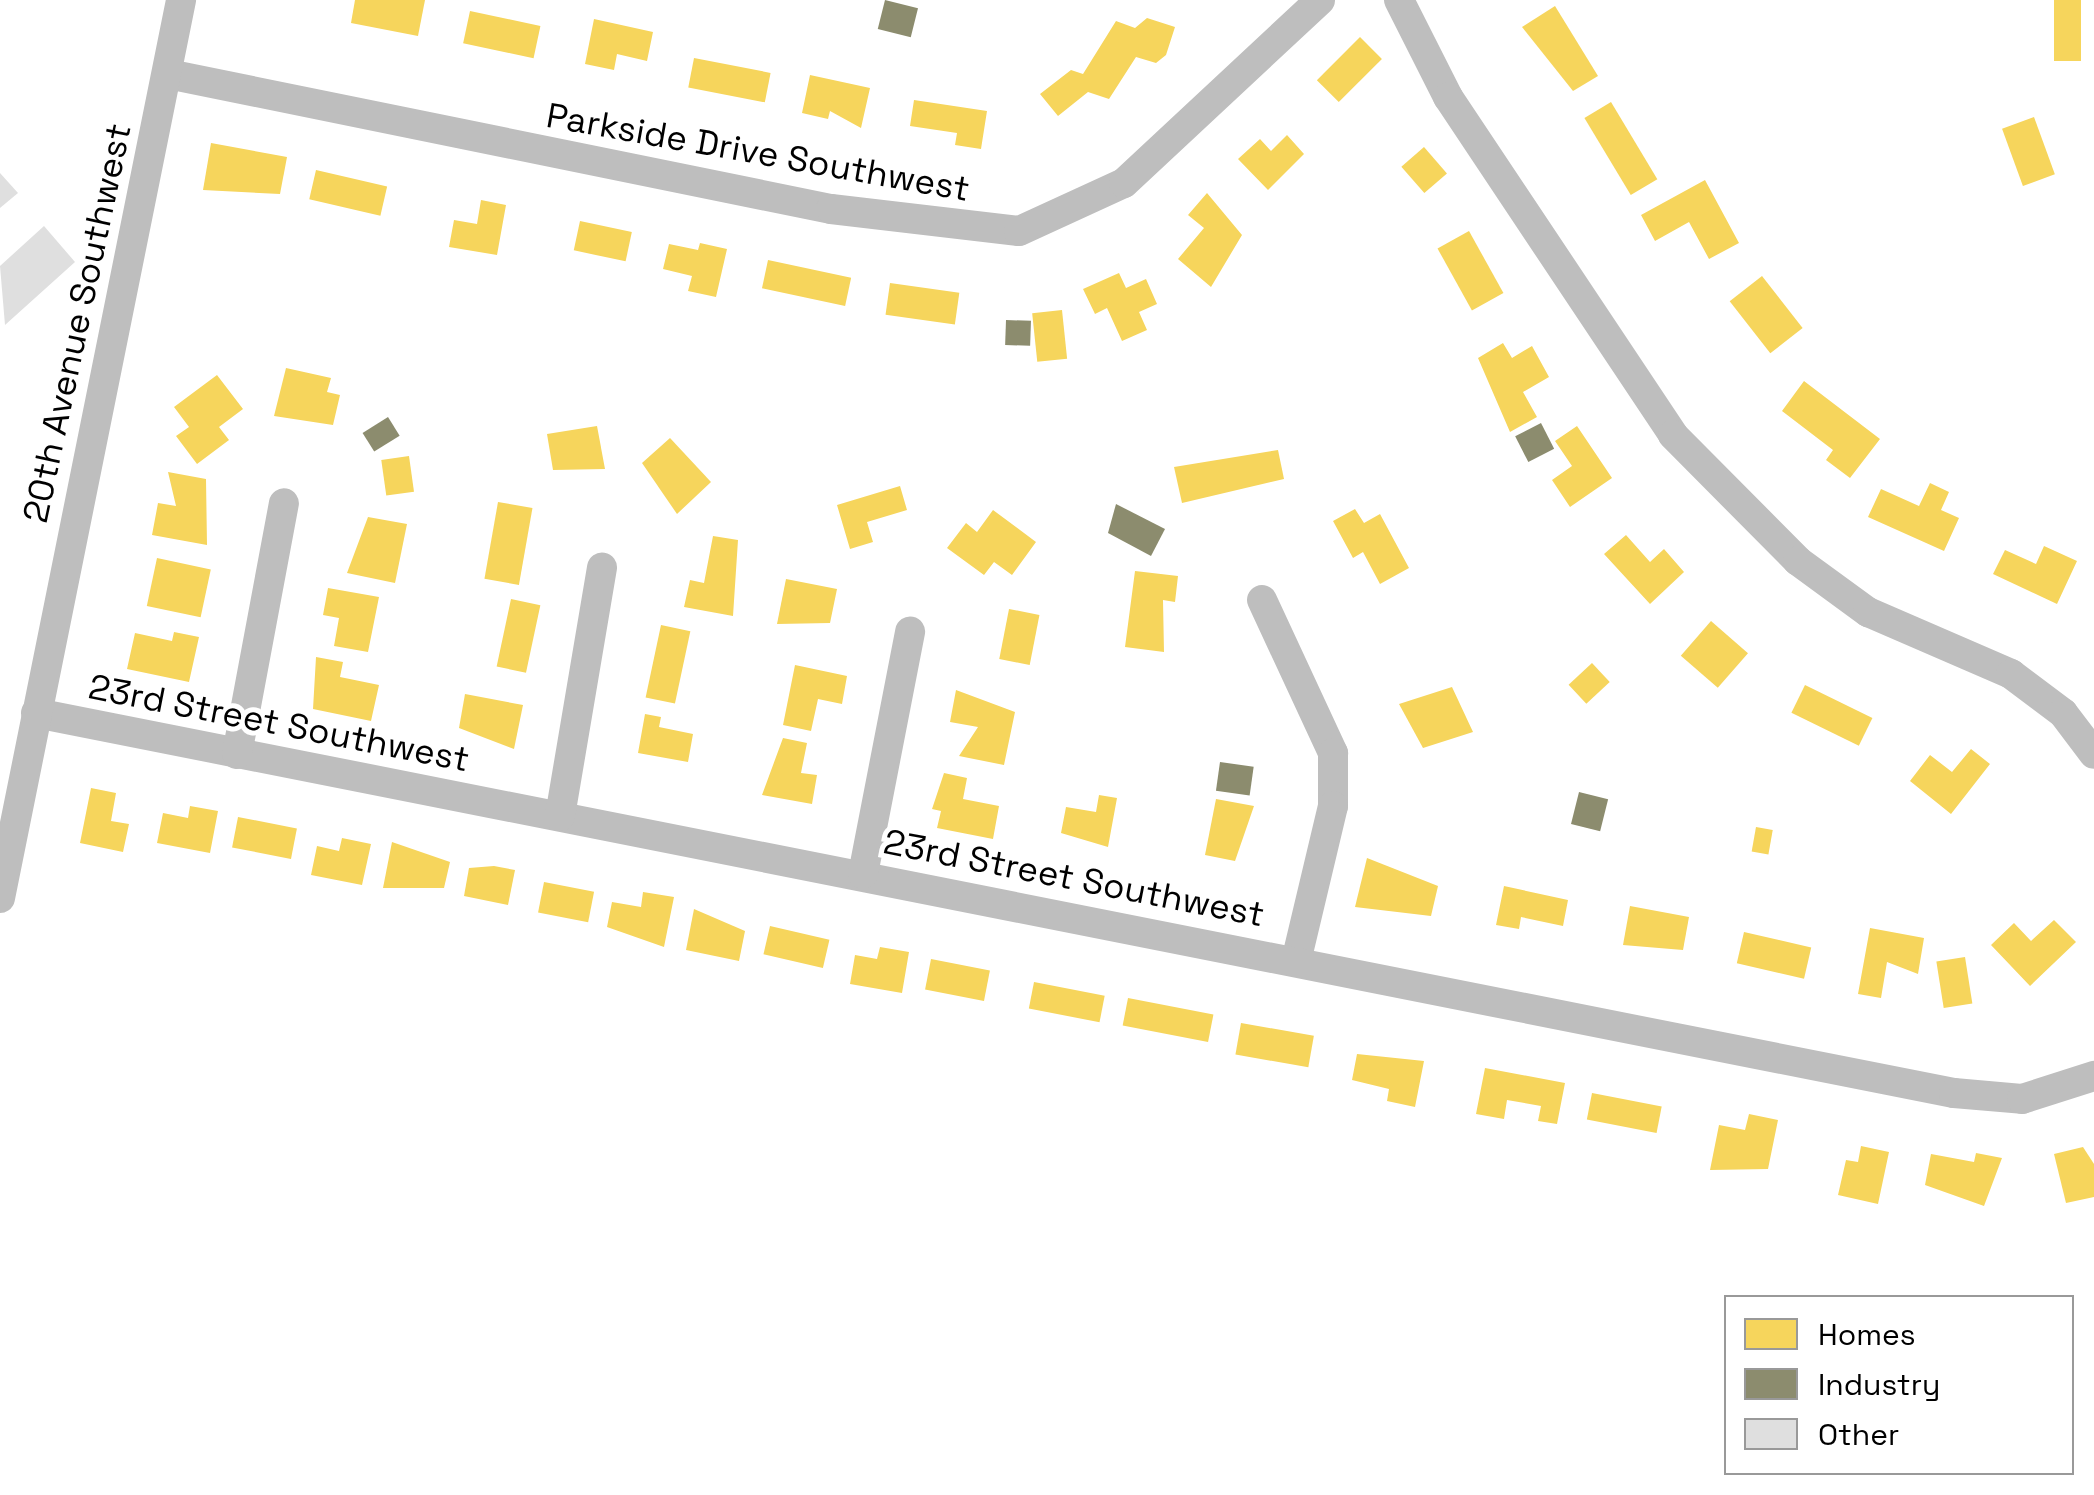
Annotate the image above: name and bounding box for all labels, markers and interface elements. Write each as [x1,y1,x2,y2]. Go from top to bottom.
street label: Parkside Drive Southwest [543,94,973,210]
street label: 20th Avenue Southwest [14,120,140,526]
street label: 23rd Street Southwest [85,665,473,781]
street label: 23rd Street Southwest [880,820,1268,936]
legend [1724,1295,2074,1475]
text: Homes [1818,1315,1916,1354]
text: Industry [1818,1365,1940,1404]
text: Other [1818,1415,1899,1454]

